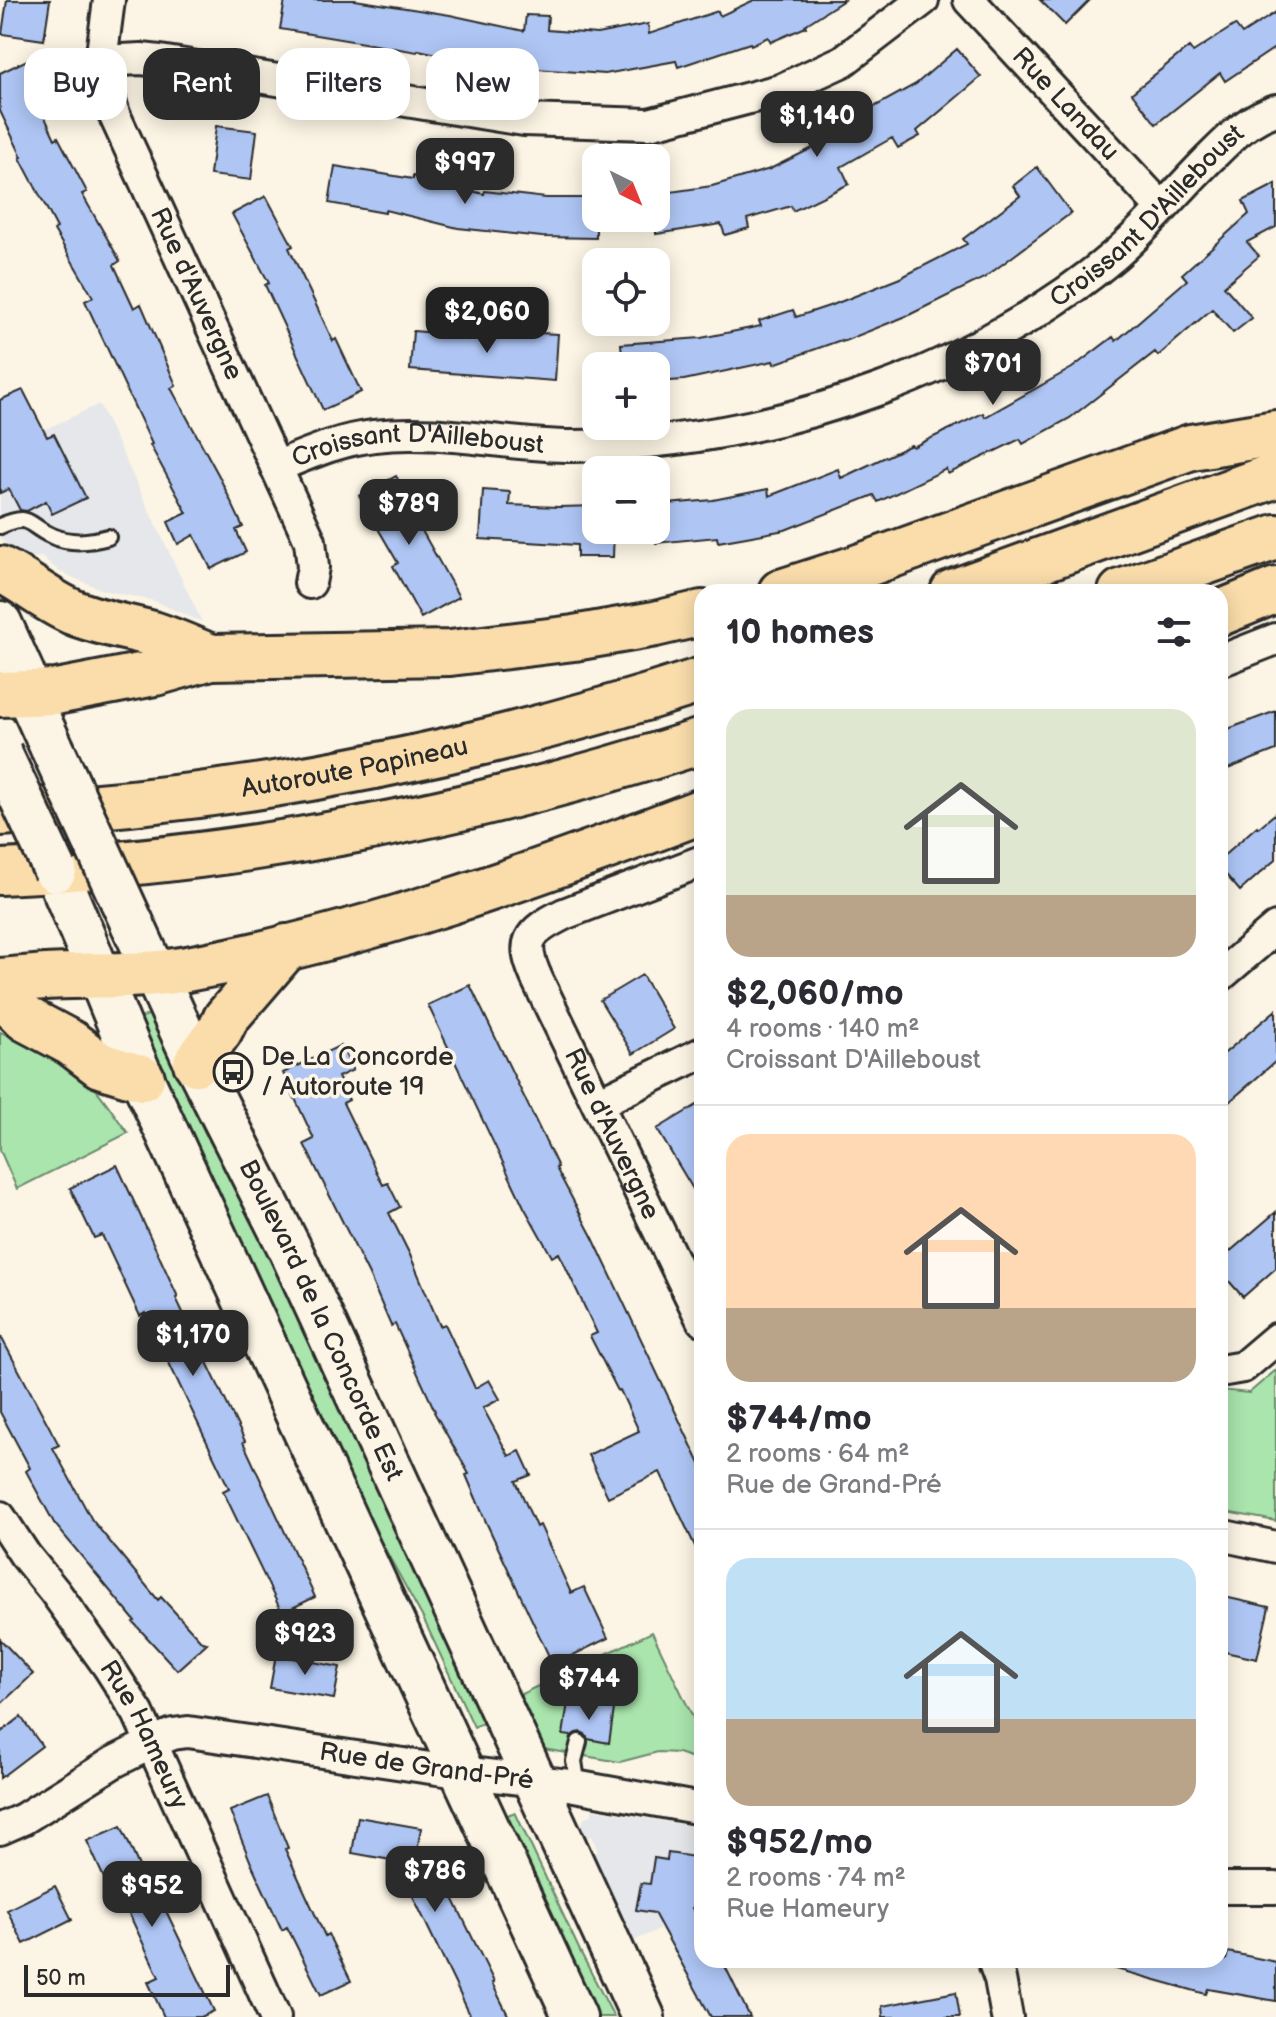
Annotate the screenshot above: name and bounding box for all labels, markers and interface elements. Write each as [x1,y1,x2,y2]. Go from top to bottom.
street label: Rue Landau [1006,41,1126,167]
chip: Buy [24,48,127,120]
chip: Rent [143,48,260,120]
chip: Filters [276,48,410,120]
chip: New [426,48,539,120]
pin: $1,140 [752,91,882,159]
text: $1,140 [779,101,855,132]
street label: Croissant D'Ailleboust [1044,118,1250,314]
pin: $997 [418,138,512,206]
north arrow [582,144,670,232]
map controls [582,144,670,544]
text: $997 [434,148,496,179]
street label: Rue d'Auvergne [144,203,249,385]
button: locate [582,248,670,336]
pin: $2,060 [422,287,552,355]
text: $2,060 [444,297,530,328]
pin: $701 [946,339,1040,407]
text: $701 [964,349,1022,380]
button: + [582,352,670,440]
street label: Croissant D'Ailleboust [287,418,545,474]
button: − [582,456,670,544]
pin: $789 [362,479,456,547]
text: $789 [378,489,440,520]
icon: filters [1152,610,1196,654]
text: 10 homes [726,612,874,653]
street label: Autoroute Papineau [239,731,471,804]
icon: home [889,761,1033,905]
text: $2,060/mo [726,973,904,1014]
text: 4 rooms · 140 m² [726,1014,920,1045]
place label: De La Concorde / Autoroute 19 [261,1042,454,1103]
street label: Rue d'Auvergne [557,1043,666,1224]
text: Croissant D'Ailleboust [726,1045,981,1076]
bus stop icon: De La Concorde / Autoroute 19 [212,1051,254,1093]
street label: Boulevard de la Concorde Est [232,1155,410,1486]
icon: home [889,1186,1033,1330]
pin: $1,170 [128,1310,258,1378]
text: $1,170 [155,1320,231,1351]
text: $744/mo [726,1398,872,1439]
text: 2 rooms · 64 m² [726,1439,910,1470]
text: Rue de Grand-Pré [726,1470,942,1501]
pin: $923 [258,1609,352,1677]
icon: home [889,1610,1033,1754]
text: $923 [274,1619,336,1650]
pin: $744 [542,1654,636,1722]
street label: Rue Hameury [93,1655,195,1814]
text: $744 [558,1664,620,1695]
street label: Rue de Grand-Pré [317,1736,535,1796]
text: $952/mo [726,1822,873,1863]
pin: $786 [388,1846,482,1914]
text: $786 [404,1856,466,1887]
pin: $952 [105,1861,199,1929]
text: 2 rooms · 74 m² [726,1863,906,1894]
text: $952 [121,1871,183,1902]
text: Rue Hameury [726,1894,889,1925]
scale bar [24,1961,230,1997]
text: 50 m [36,1965,86,1992]

